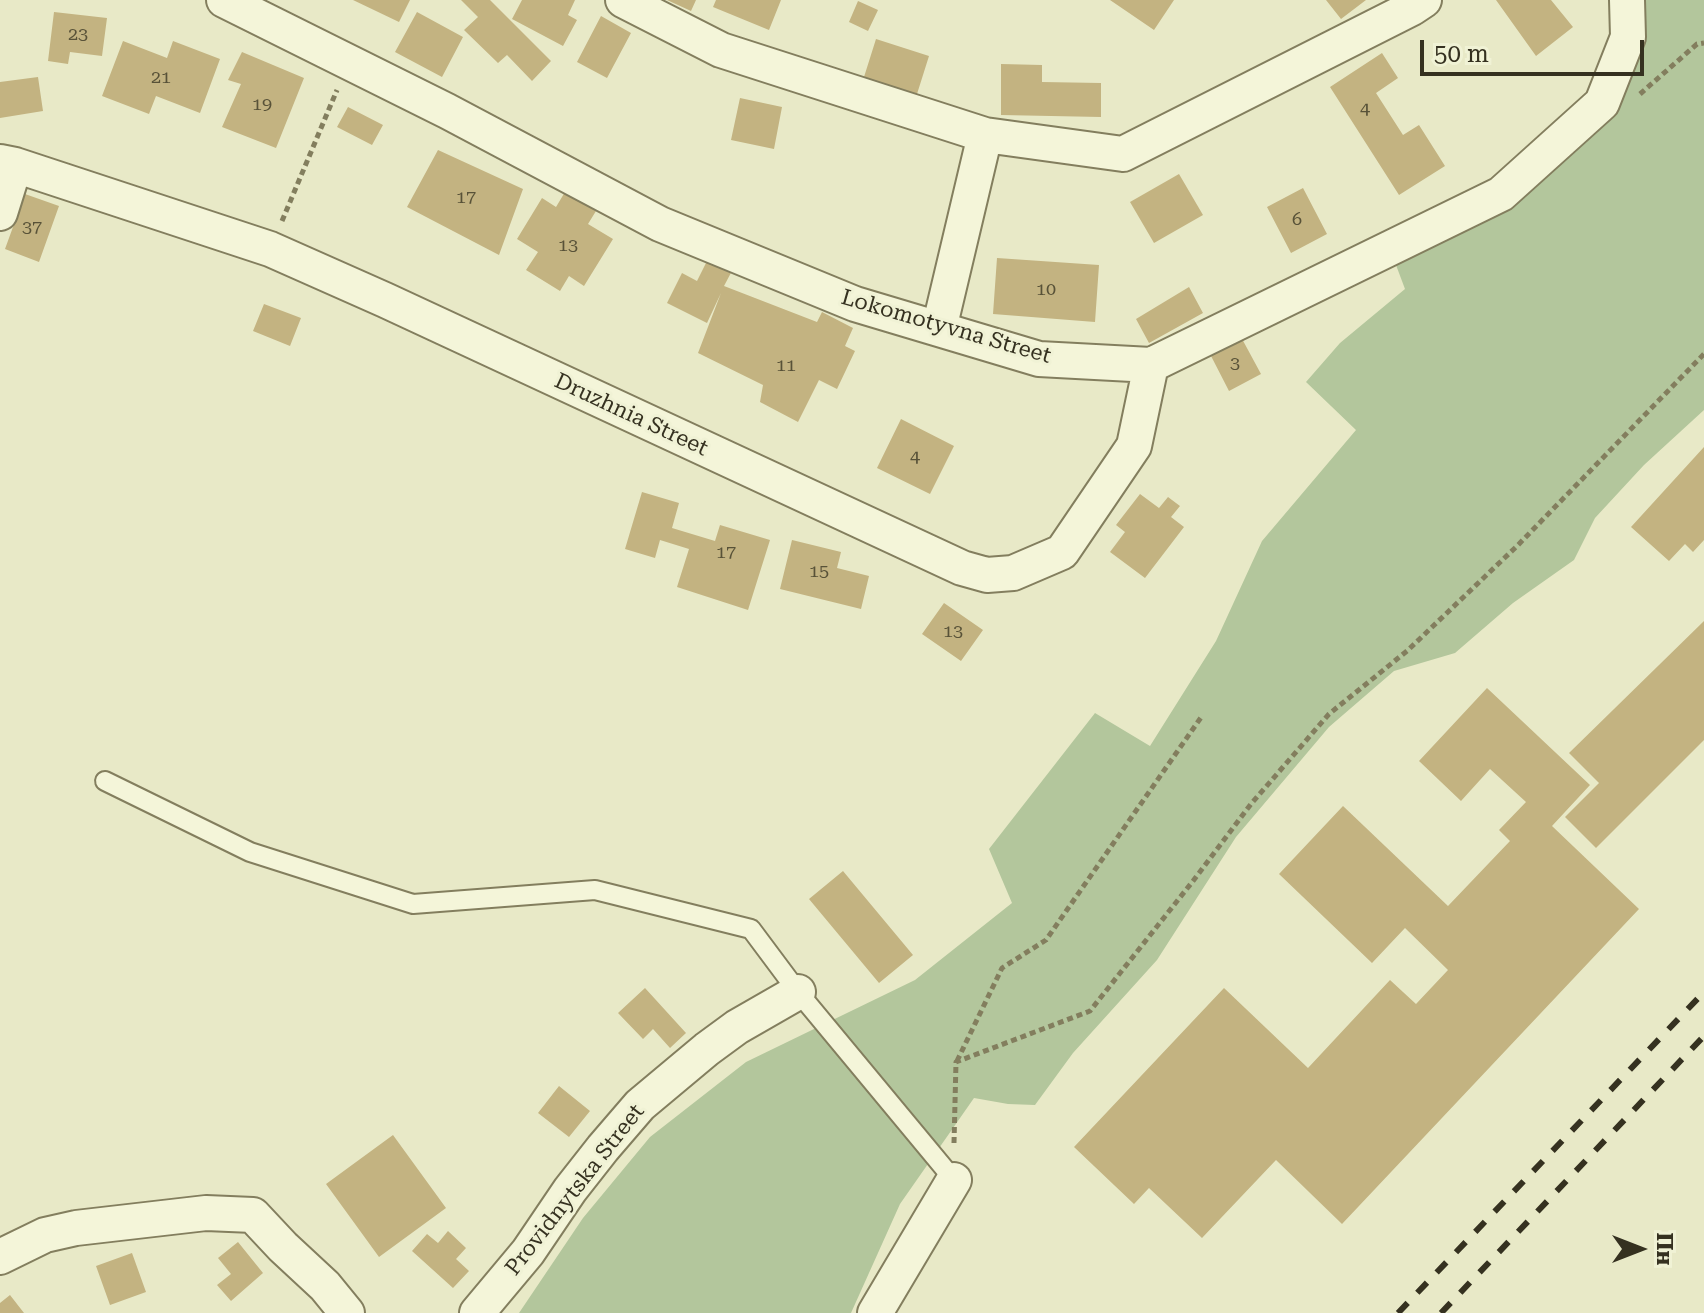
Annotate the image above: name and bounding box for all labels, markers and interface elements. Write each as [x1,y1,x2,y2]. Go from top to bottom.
house number: 23 [68,24,88,46]
scale bar [1424,24,1648,74]
text: 50 m [1434,40,1489,68]
house number: 21 [151,67,171,89]
house number: 19 [252,94,272,116]
house number: 4 [1360,98,1370,120]
house number: 17 [456,187,476,209]
house number: 6 [1292,209,1302,231]
house number: 37 [22,217,42,239]
house number: 13 [558,235,578,257]
house number: 10 [1036,279,1056,301]
street label: Lokomotyvna Street [838,284,1054,370]
house number: 3 [1230,353,1240,375]
house number: 11 [776,355,796,377]
street label: Druzhnia Street [550,368,712,462]
house number: 4 [910,446,920,468]
house number: 17 [716,542,736,564]
house number: 15 [809,561,829,583]
house number: 13 [943,621,963,643]
street label: Providnytska Street [500,1099,650,1281]
north arrow [1600,1209,1680,1289]
text: Пн [1652,1233,1677,1265]

